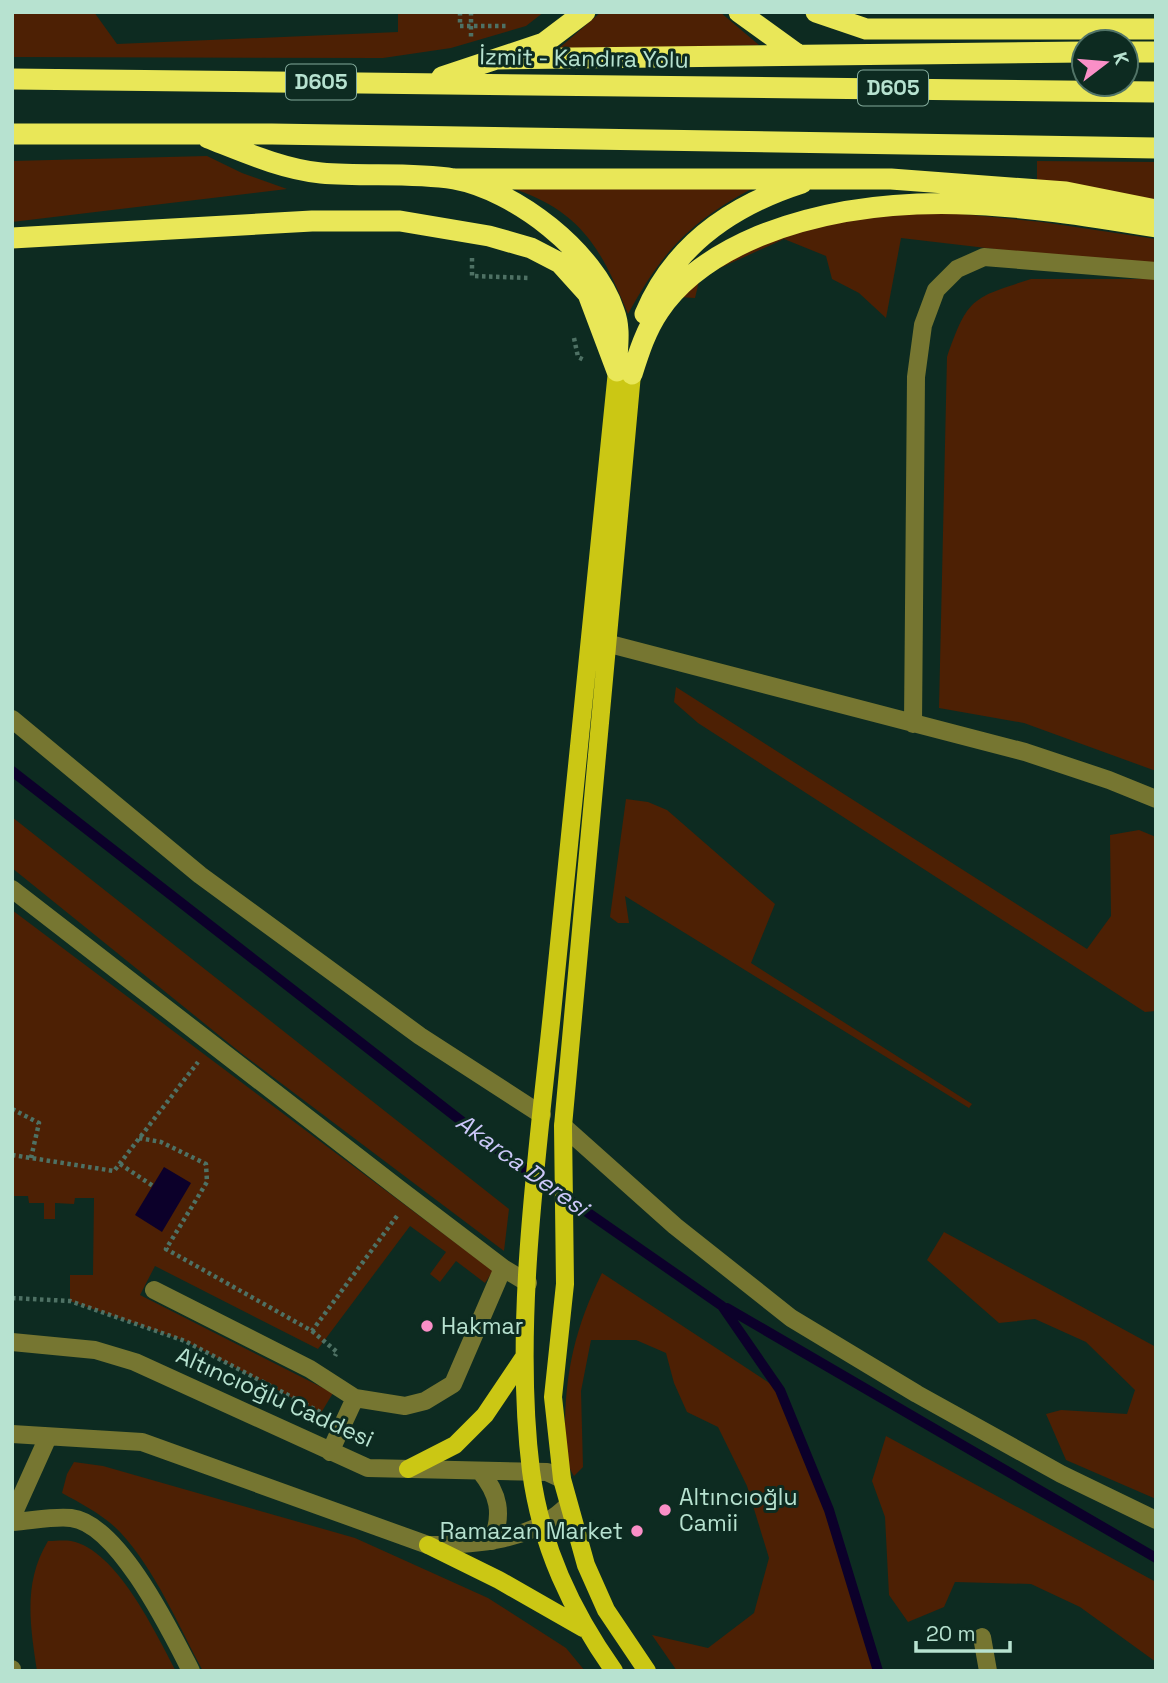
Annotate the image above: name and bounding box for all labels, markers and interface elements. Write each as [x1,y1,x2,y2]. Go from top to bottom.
north arrow [1070,28,1140,98]
street label: İzmit - Kandıra Yolu [479,41,689,75]
text: K [1107,49,1135,68]
road number: D605 [286,64,356,100]
road number: D605 [858,70,928,106]
water label: Akarca Deresi [450,1106,597,1225]
place label: Hakmar [441,1311,523,1341]
marker: Hakmar [419,1318,435,1334]
street label: Altıncıoğlu Caddesi [172,1340,378,1454]
place label: Altıncıoğlu Camii [679,1482,798,1538]
marker: Altıncıoğlu Camii [657,1502,673,1518]
place label: Ramazan Market [440,1516,623,1546]
marker: Ramazan Market [629,1523,645,1539]
scale bar [916,1610,1010,1654]
text: 20 m [926,1620,976,1647]

